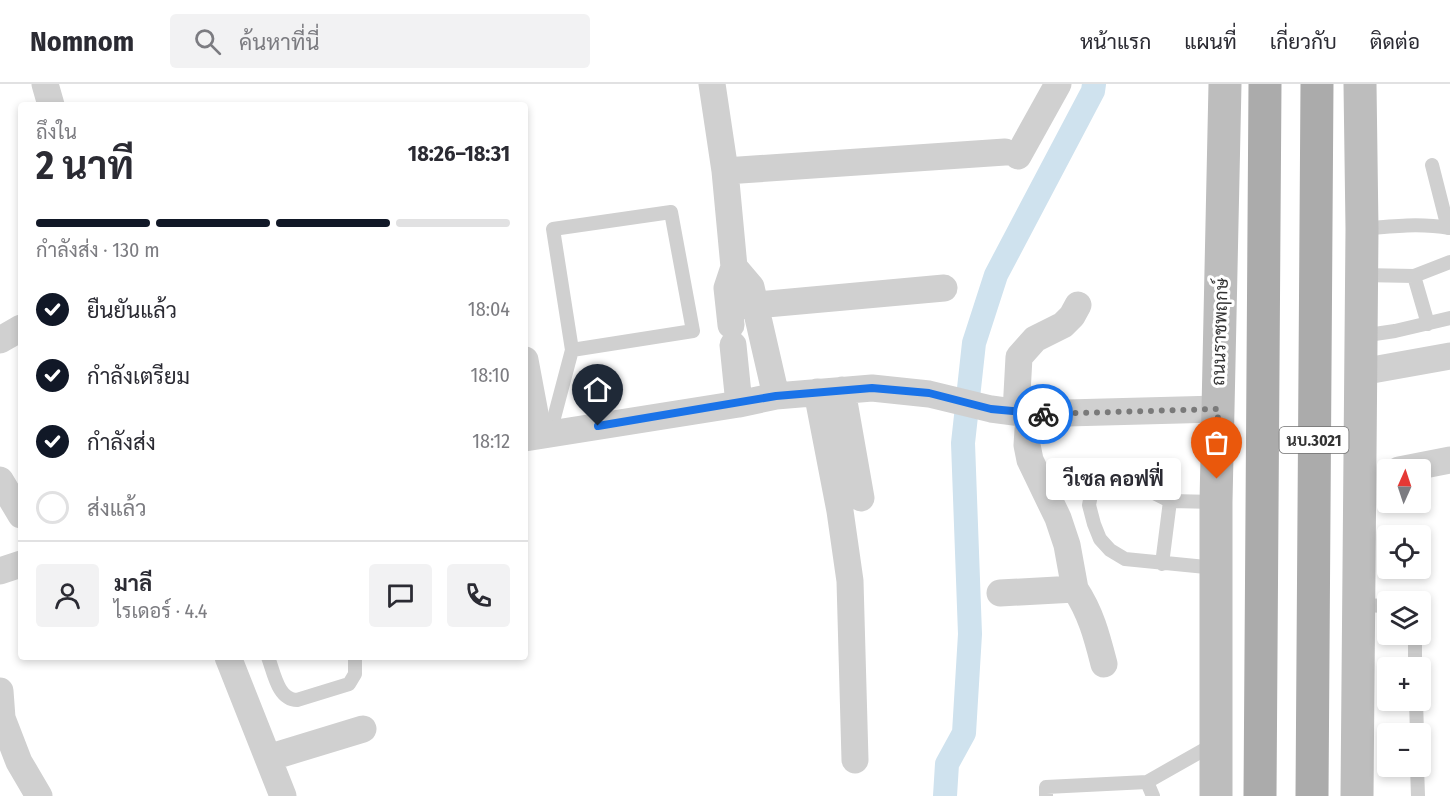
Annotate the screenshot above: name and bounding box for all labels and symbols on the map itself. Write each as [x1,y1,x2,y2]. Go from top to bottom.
street label: ถนนราชพฤกษ์ [1205,277,1233,386]
pin [572,364,623,426]
courier [1013,384,1073,444]
pin [1191,417,1242,479]
road number: นบ.3021 [1280,427,1348,453]
callout: วีเซล คอฟฟี่ [1046,458,1181,500]
north arrow [1377,459,1431,513]

